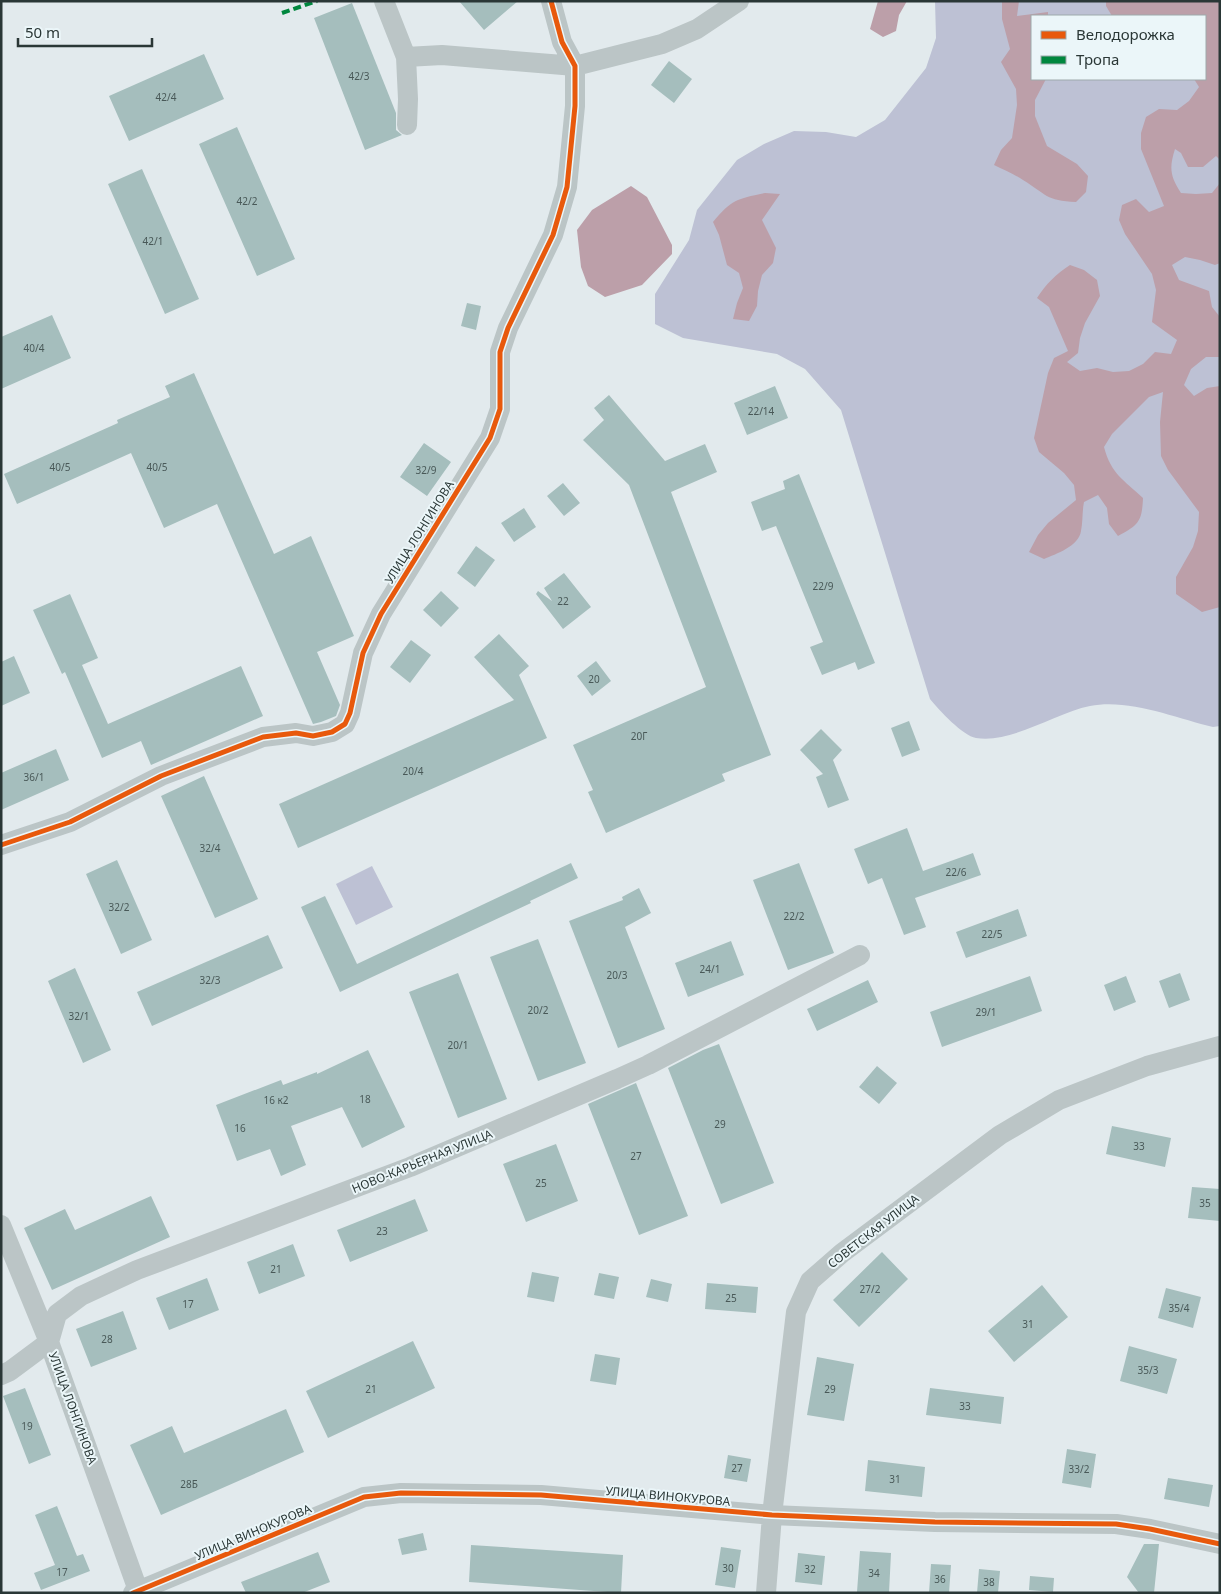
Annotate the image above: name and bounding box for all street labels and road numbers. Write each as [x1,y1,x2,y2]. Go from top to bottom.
street label: УЛИЦА ЛОНГИНОВА [380,477,458,587]
street label: НОВО-КАРЬЕРНАЯ УЛИЦА [349,1125,495,1197]
street label: СОВЕТСКАЯ УЛИЦА [824,1190,922,1272]
street label: УЛИЦА ЛОНГИНОВА [45,1349,101,1467]
street label: УЛИЦА ВИНОКУРОВА [605,1482,731,1510]
street label: УЛИЦА ВИНОКУРОВА [192,1500,314,1564]

